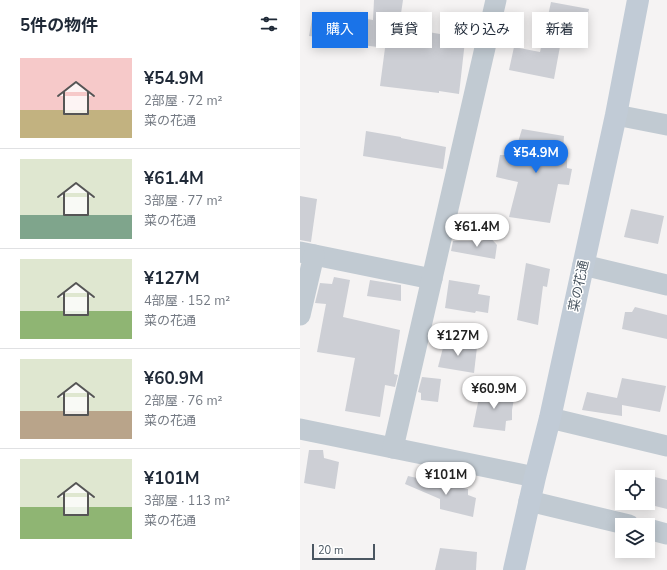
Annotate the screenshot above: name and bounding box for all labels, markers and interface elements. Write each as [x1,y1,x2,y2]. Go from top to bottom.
chip: 購入 [312,12,368,48]
chip: 賃貸 [376,12,432,48]
chip: 絞り込み [440,12,524,48]
chip: 新着 [532,12,588,48]
icon: filters [258,13,280,35]
text: 5件の物件 [20,14,98,37]
text: ¥54.9M [144,67,204,90]
icon: home [52,74,100,122]
text: 2部屋 · 72 m² [144,92,222,110]
text: 菜の花通 [144,112,196,130]
pin: ¥54.9M [503,140,569,174]
text: ¥54.9M [513,144,559,162]
text: ¥61.4M [144,167,204,190]
icon: home [52,175,100,223]
text: 3部屋 · 77 m² [144,192,222,210]
text: 菜の花通 [144,212,196,230]
pin: ¥61.4M [444,214,510,248]
text: ¥61.4M [454,218,500,236]
street label: 菜の花通 [565,259,593,313]
text: ¥127M [144,267,200,290]
icon: home [52,275,100,323]
text: 4部屋 · 152 m² [144,292,230,310]
text: 菜の花通 [144,312,196,330]
pin: ¥127M [430,323,486,357]
text: ¥127M [437,327,479,345]
text: ¥60.9M [144,367,204,390]
icon: home [52,375,100,423]
pin: ¥60.9M [461,376,527,410]
text: ¥60.9M [471,380,517,398]
text: 2部屋 · 76 m² [144,392,222,410]
text: 菜の花通 [144,412,196,430]
pin: ¥101M [418,462,474,496]
text: ¥101M [425,466,467,484]
text: ¥101M [144,467,200,490]
map controls [615,470,655,558]
button: locate [615,470,655,510]
icon: home [52,475,100,523]
text: 3部屋 · 113 m² [144,492,230,510]
text: 菜の花通 [144,512,196,530]
button: layers [615,518,655,558]
scale bar [312,542,375,561]
text: 20 m [318,543,343,558]

